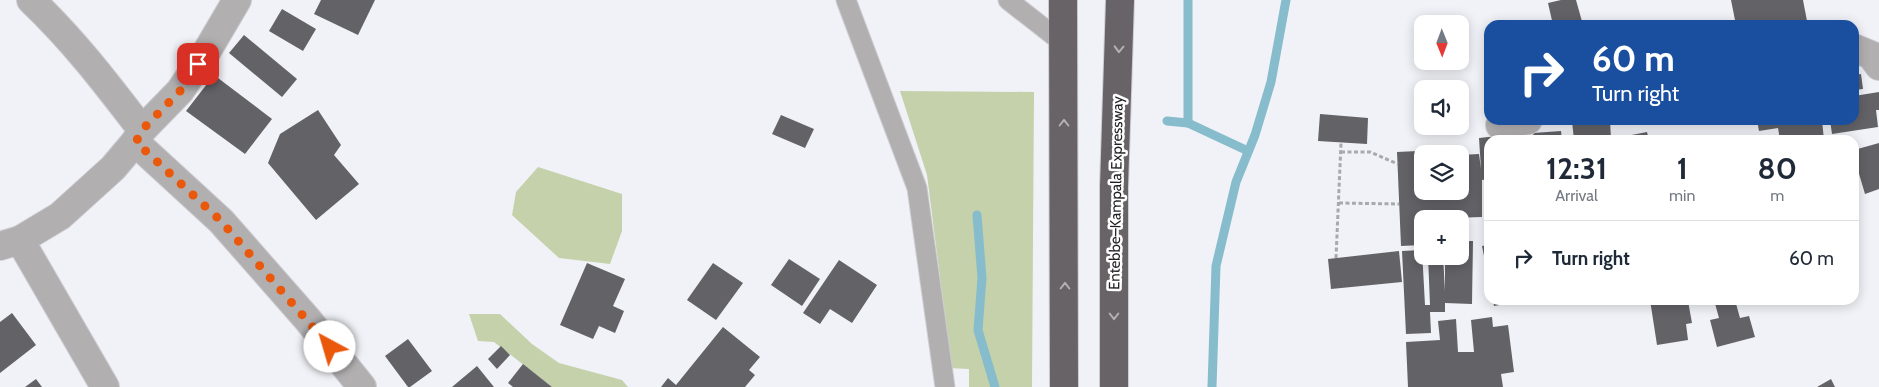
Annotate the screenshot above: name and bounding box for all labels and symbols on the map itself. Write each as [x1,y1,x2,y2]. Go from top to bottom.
north arrow [1414,15,1469,70]
pin [177,43,219,85]
one-way arrow [1113,45,1124,53]
street label: Entebbe–Kampala Expressway [1105,96,1127,290]
one-way arrow [1059,119,1069,127]
one-way arrow [1060,282,1070,290]
one-way arrow [1109,312,1119,320]
position arrow [303,320,355,372]

